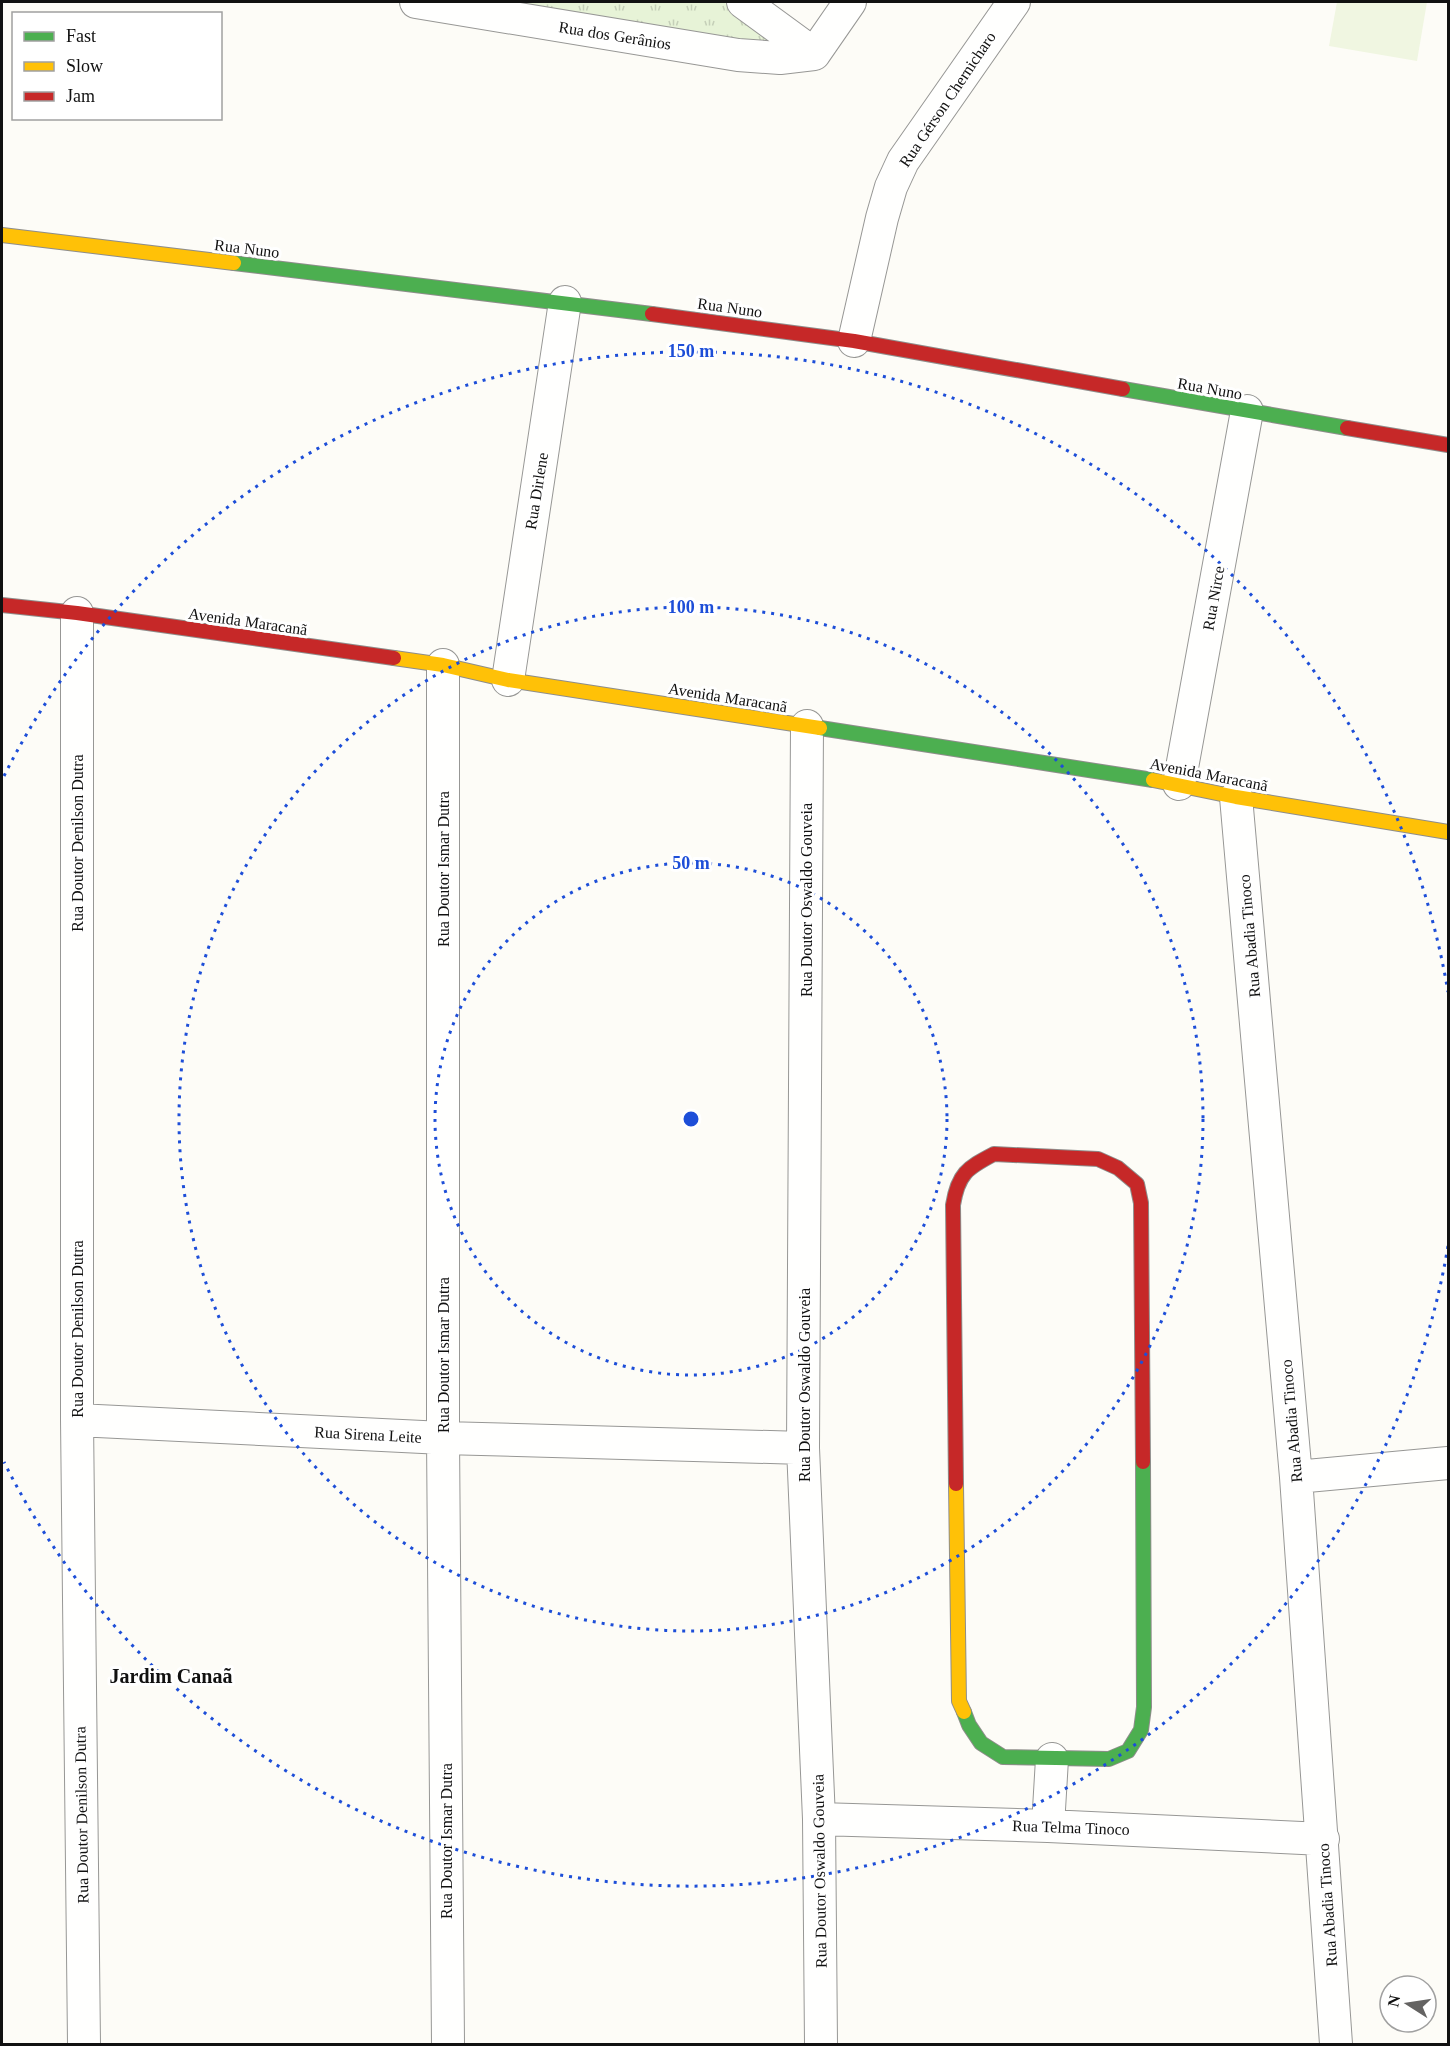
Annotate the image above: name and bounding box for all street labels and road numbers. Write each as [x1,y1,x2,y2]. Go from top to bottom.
street label: Rua dos Gerânios [557,18,672,53]
street label: Rua Gérson Chernicharo [896,29,999,170]
street label: Rua Nuno [213,236,280,261]
street label: Rua Nuno [696,295,763,320]
street label: Rua Nuno [1176,374,1244,403]
street label: Rua Dirlene [522,451,551,531]
street label: Rua Nirce [1199,564,1228,632]
street label: Avenida Maracanã [187,605,309,638]
street label: Avenida Maracanã [667,680,789,715]
street label: Rua Doutor Denilson Dutra [69,754,86,932]
street label: Avenida Maracanã [1148,755,1269,794]
street label: Rua Doutor Ismar Dutra [435,791,452,947]
street label: Rua Doutor Oswaldo Gouveia [798,803,815,997]
street label: Rua Abadia Tinoco [1236,874,1263,998]
street label: Rua Doutor Denilson Dutra [69,1240,86,1418]
street label: Rua Doutor Ismar Dutra [435,1277,452,1433]
street label: Rua Doutor Oswaldo Gouveia [796,1288,813,1482]
street label: Rua Abadia Tinoco [1278,1359,1305,1483]
street label: Rua Sirena Leite [314,1423,422,1446]
street label: Rua Doutor Denilson Dutra [71,1726,92,1904]
street label: Rua Doutor Ismar Dutra [438,1763,455,1919]
street label: Rua Doutor Oswaldo Gouveia [809,1774,830,1968]
street label: Rua Telma Tinoco [1012,1817,1130,1838]
street label: Rua Abadia Tinoco [1315,1843,1340,1967]

